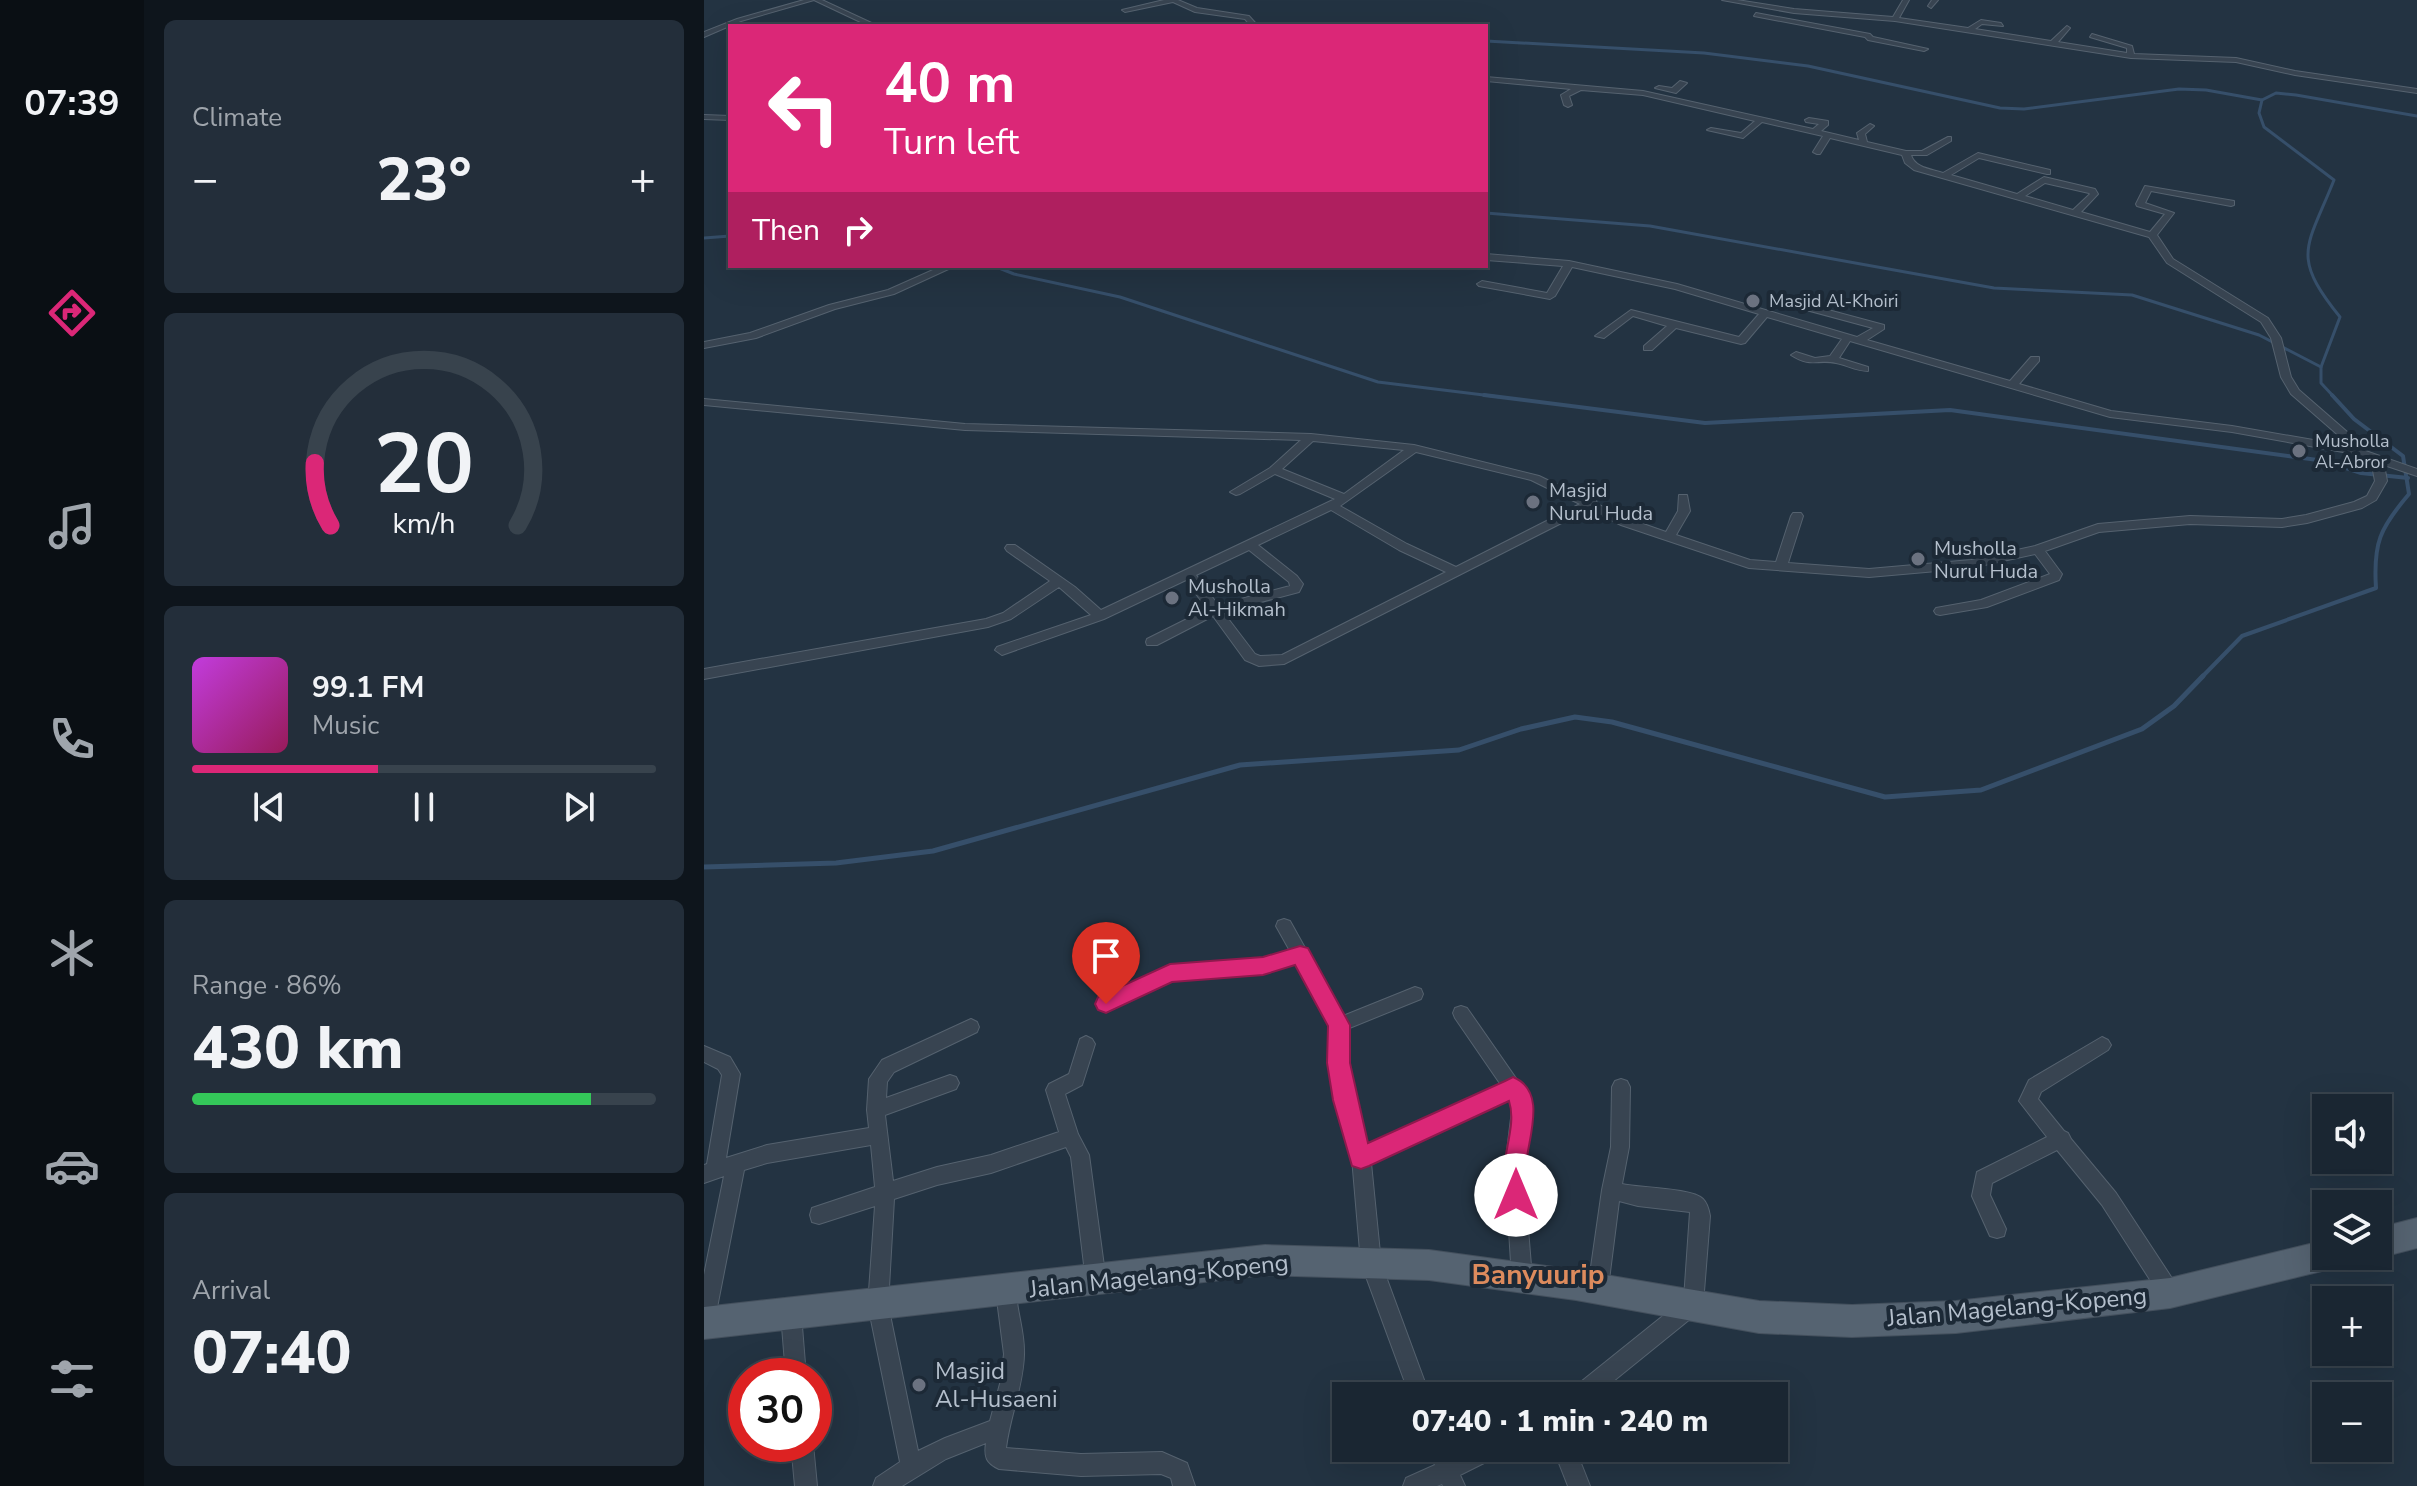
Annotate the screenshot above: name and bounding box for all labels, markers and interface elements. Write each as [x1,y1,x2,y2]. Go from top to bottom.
text: 40 m [884,45,1015,122]
icon: left [752,56,856,160]
text: 07:39 [24,79,120,128]
text: Climate [192,100,282,135]
text: Turn left [884,118,1019,167]
text: 23° [376,139,472,221]
text: − [192,150,218,210]
text: + [630,150,656,210]
icon: right [836,208,880,252]
text: Then [752,210,820,251]
icon: directions [44,285,100,341]
place label: Masjid Al-Khoiri [1769,289,1898,313]
marker: Masjid Al-Khoiri [1744,292,1762,310]
text: 20 [374,407,474,520]
place label: Musholla Al-Abror [2315,429,2390,474]
marker: Musholla Al-Abror [2290,442,2308,460]
place label: Masjid Nurul Huda [1549,477,1653,527]
marker: Masjid Nurul Huda [1524,493,1542,511]
icon: music [44,498,100,554]
text: km/h [393,504,455,543]
place label: Musholla Nurul Huda [1934,535,2038,585]
marker: Musholla Nurul Huda [1909,550,1927,568]
place label: Musholla Al-Hikmah [1188,573,1286,623]
marker: Musholla Al-Hikmah [1163,589,1181,607]
text: 99.1 FM [312,667,424,708]
text: Music [312,708,379,743]
icon: phone [44,711,100,767]
icon: previous [247,785,291,829]
icon: pause [402,785,446,829]
icon: next [557,785,601,829]
pin [1072,922,1140,1004]
icon: climate [44,925,100,981]
icon: arrive [1084,934,1128,978]
text: Range · 86% [192,968,342,1003]
text: 430 km [192,1007,404,1089]
map controls [2312,1094,2392,1462]
button: sound [2312,1094,2392,1174]
icon: car [44,1138,100,1194]
position arrow [1474,1153,1558,1237]
button: layers [2312,1190,2392,1270]
street label: Jalan Magelang-Kopeng [1027,1246,1290,1306]
district label: Banyuurip [1472,1256,1604,1294]
text: Arrival [192,1273,270,1308]
street label: Jalan Magelang-Kopeng [1885,1280,2148,1334]
button: + [2312,1286,2392,1366]
text: 07:40 [192,1312,352,1394]
icon: filters [44,1351,100,1407]
place label: Masjid Al-Husaeni [935,1355,1058,1415]
speed limit sign: 30 [728,1358,832,1462]
marker: Masjid Al-Husaeni [910,1376,928,1394]
button: − [2312,1382,2392,1462]
text: 07:40 · 1 min · 240 m [1412,1401,1708,1442]

